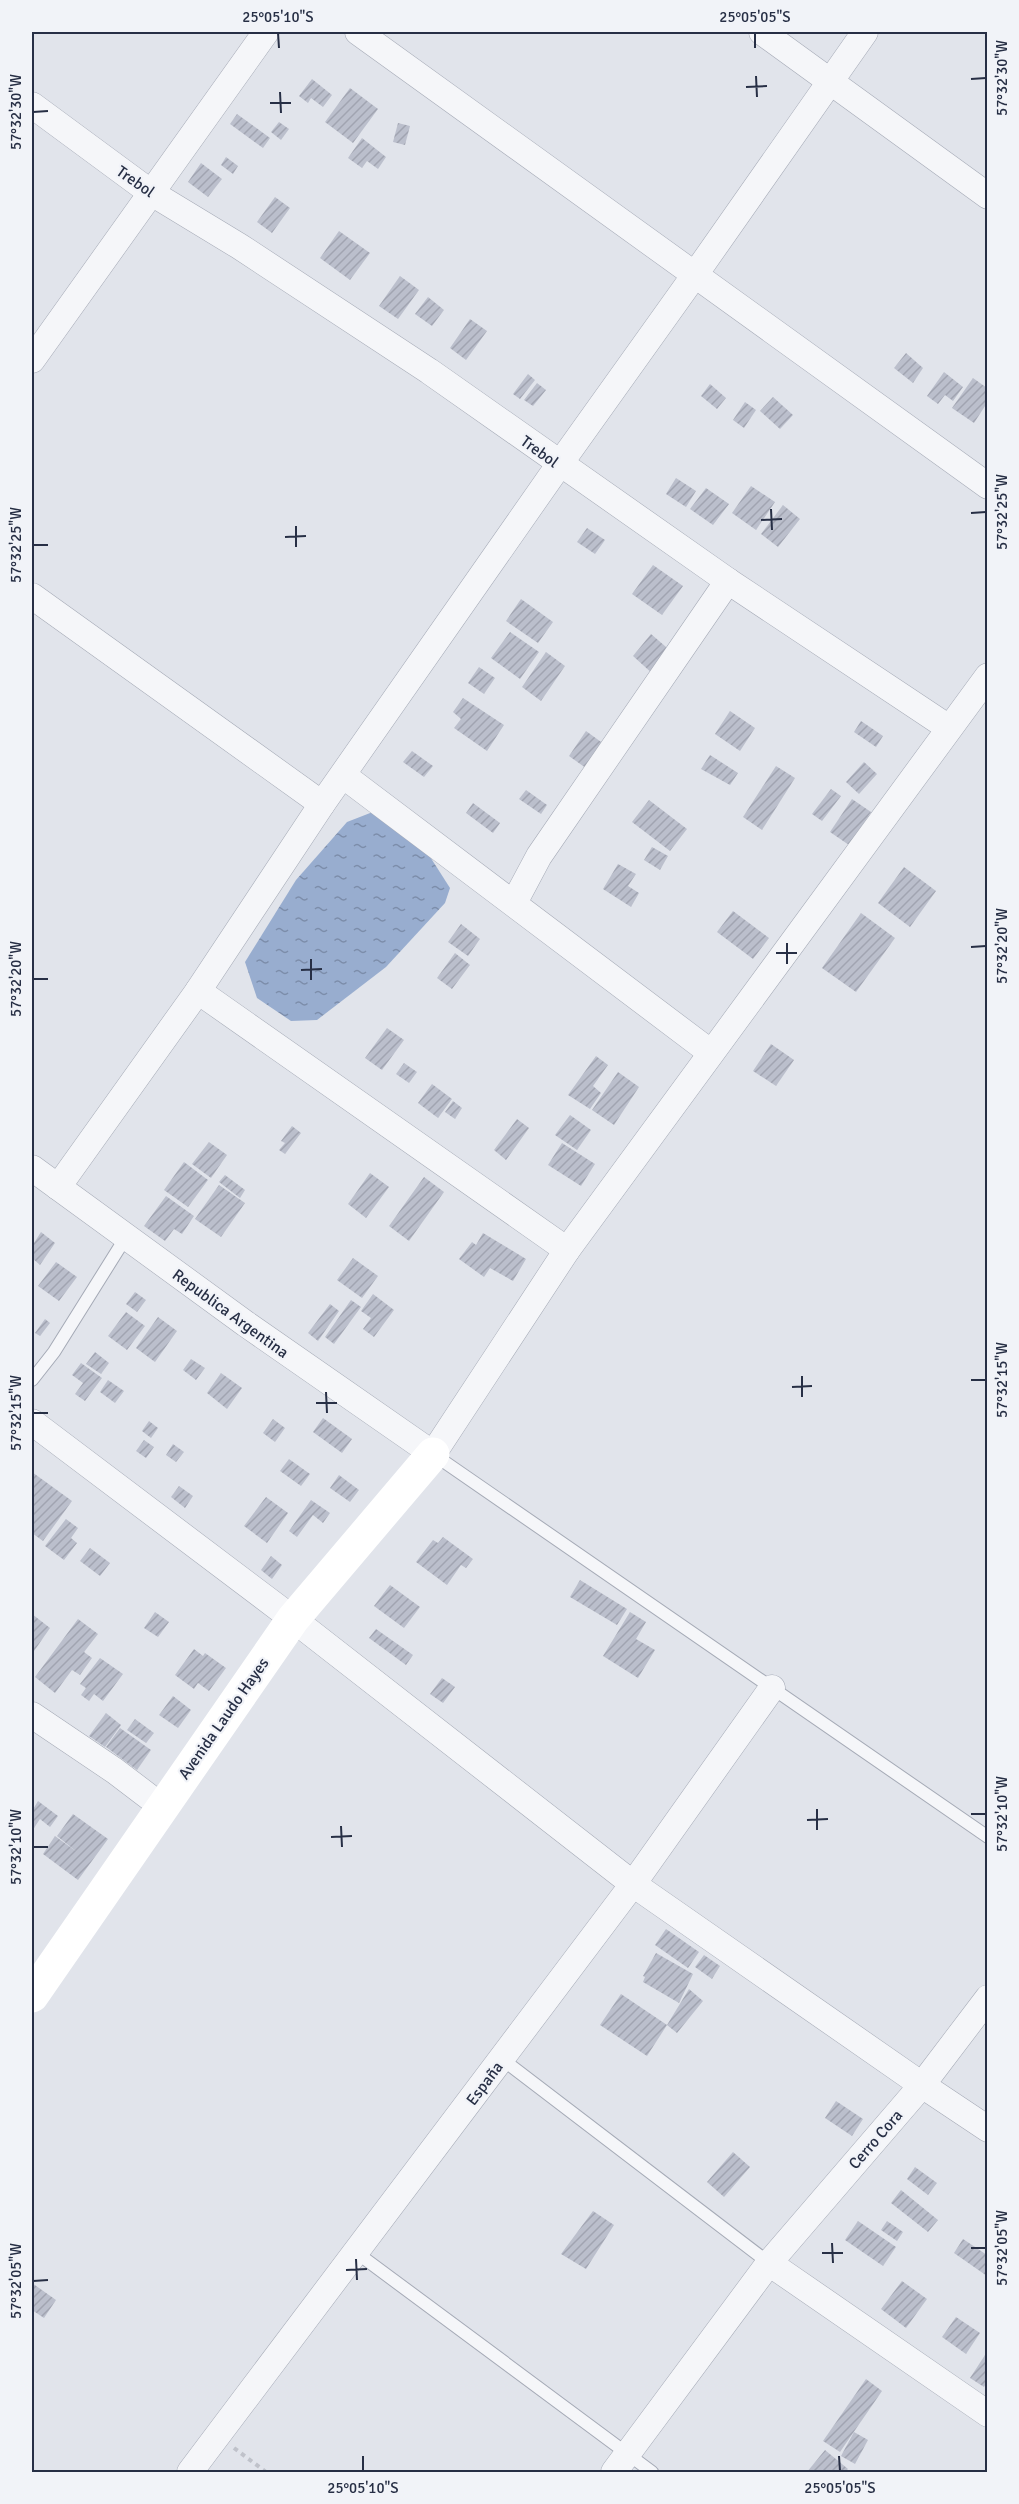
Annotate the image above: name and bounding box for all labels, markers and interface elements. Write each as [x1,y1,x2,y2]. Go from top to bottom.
text: 25°05'10"S [242,8,314,26]
text: 25°05'05"S [719,8,791,26]
text: 57°32'30"W [993,40,1011,116]
text: 57°32'30"W [7,74,25,150]
street label: Trebol [112,162,159,202]
street label: Trebol [516,431,563,472]
text: 57°32'25"W [993,474,1011,550]
text: 57°32'25"W [7,507,25,583]
text: 57°32'20"W [993,908,1011,984]
text: 57°32'20"W [7,941,25,1017]
street label: Republica Argentina [168,1265,292,1363]
text: 57°32'15"W [993,1342,1011,1418]
text: 57°32'15"W [7,1375,25,1451]
street label: Avenida Laudo Hayes [174,1654,273,1783]
text: 57°32'10"W [993,1776,1011,1852]
text: 57°32'10"W [7,1809,25,1885]
street label: España [462,2058,508,2109]
street label: Cerro Cora [844,2106,907,2174]
text: 57°32'05"W [993,2210,1011,2286]
text: 57°32'05"W [7,2243,25,2319]
text: 25°05'10"S [327,2479,399,2497]
text: 25°05'05"S [804,2479,876,2497]

